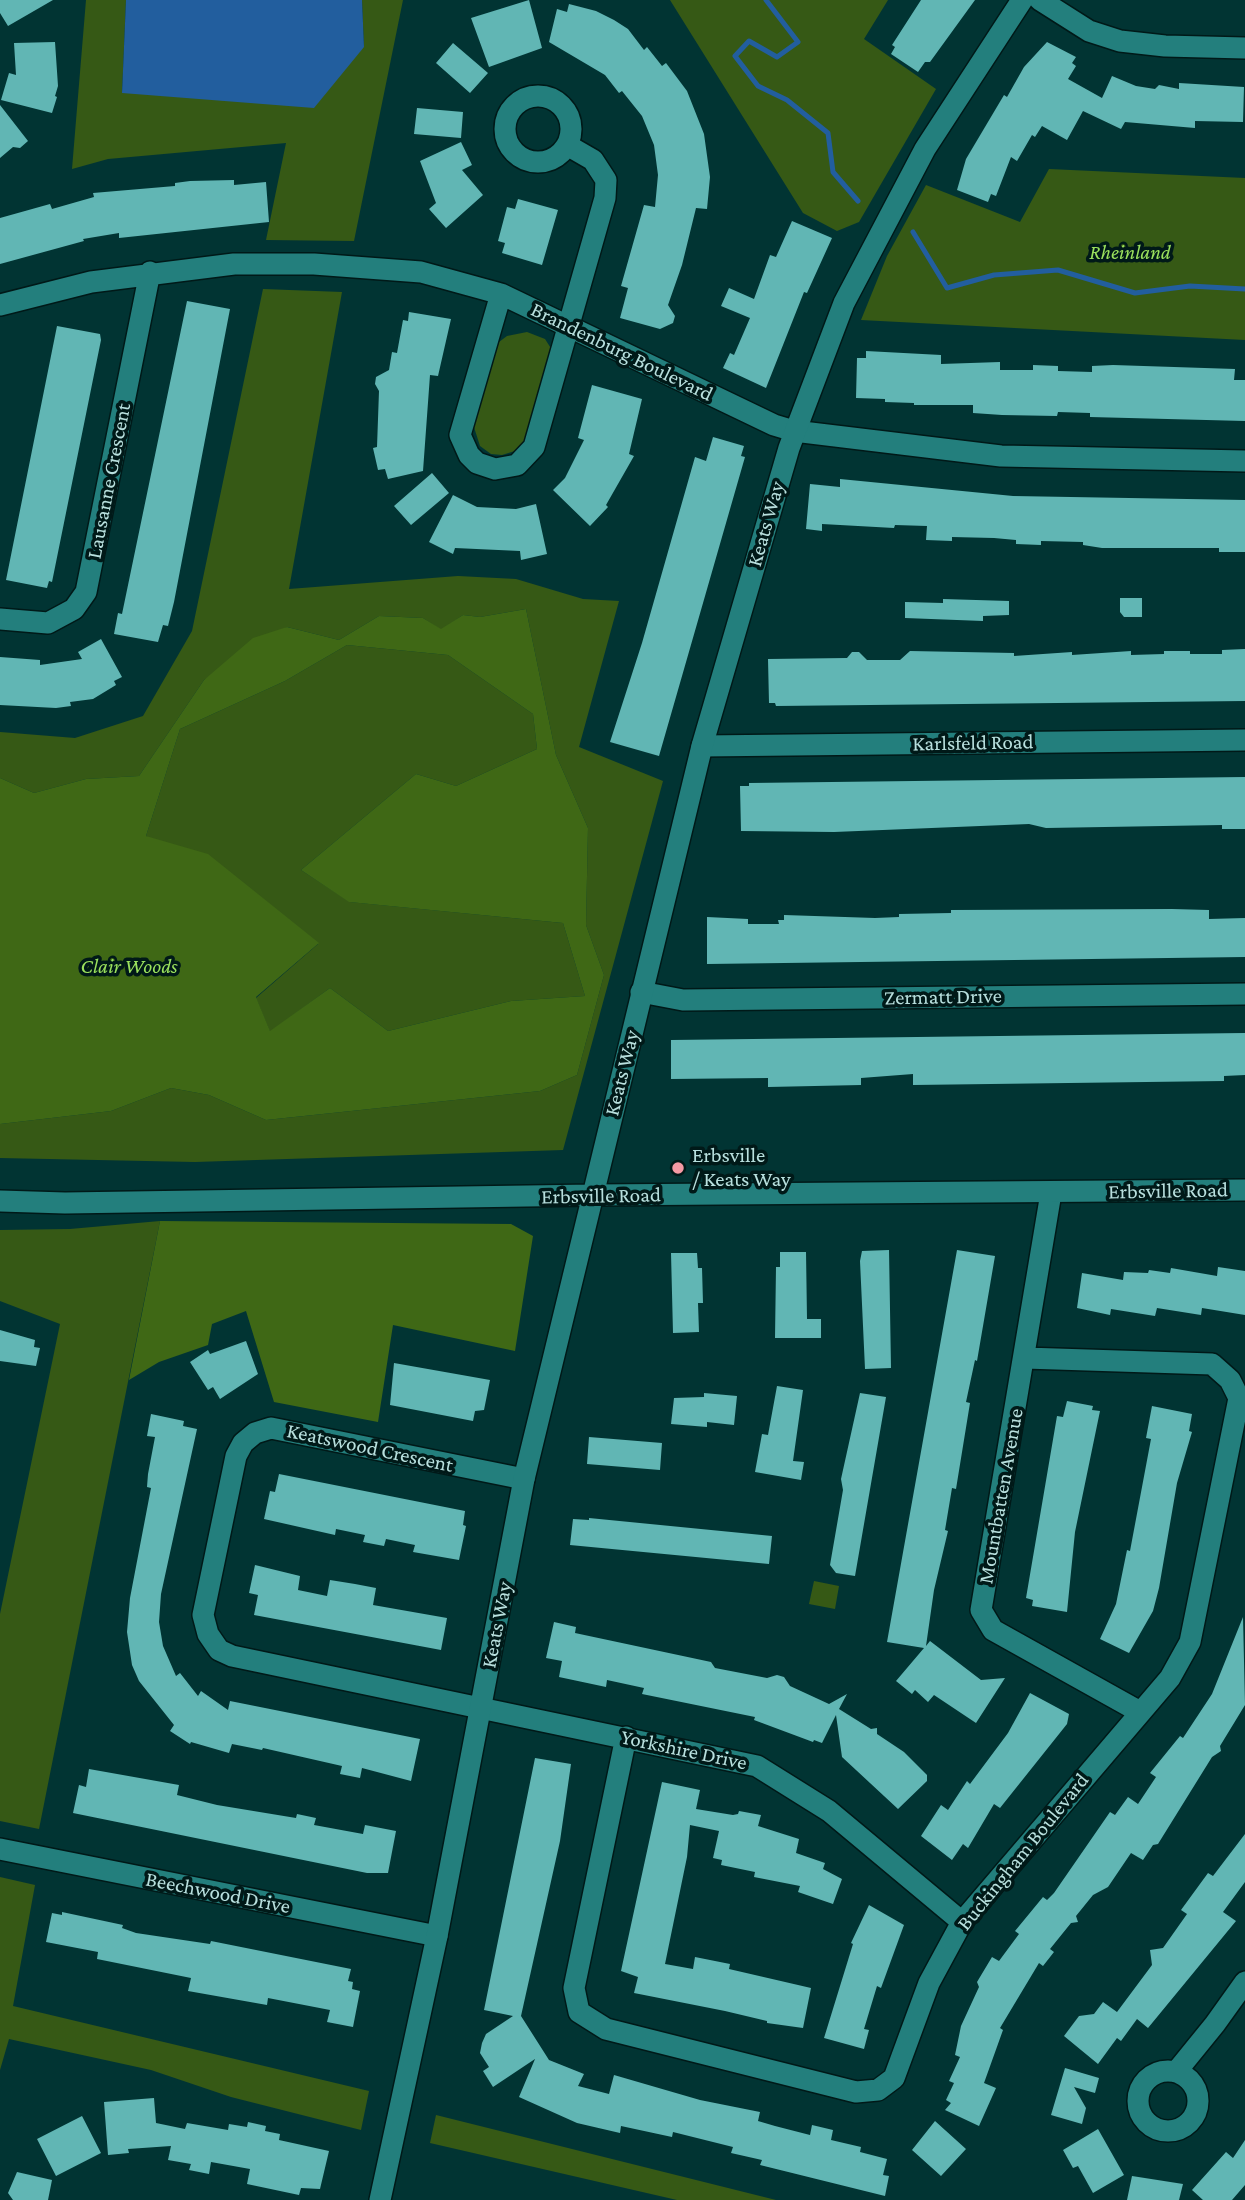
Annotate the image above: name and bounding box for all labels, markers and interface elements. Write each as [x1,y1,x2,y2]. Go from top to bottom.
park label: Rheinland [1089,240,1171,266]
street label: Brandenburg Boulevard [527,297,717,407]
street label: Lausanne Crescent [82,401,136,561]
street label: Keats Way [742,479,790,569]
street label: Karlsfeld Road [912,729,1034,757]
park label: Clair Woods [80,954,178,980]
street label: Zermatt Drive [884,983,1002,1011]
street label: Keats Way [599,1028,645,1118]
place label: Erbsville / Keats Way [692,1143,791,1193]
marker: Erbsville / Keats Way [670,1160,686,1176]
street label: Erbsville Road [1108,1177,1228,1205]
street label: Erbsville Road [541,1182,661,1210]
street label: Mountbatten Avenue [973,1406,1029,1586]
street label: Keatswood Crescent [284,1418,456,1478]
street label: Keats Way [476,1580,518,1670]
street label: Yorkshire Drive [619,1724,749,1776]
street label: Buckingham Boulevard [952,1768,1094,1936]
street label: Beechwood Drive [144,1867,292,1919]

